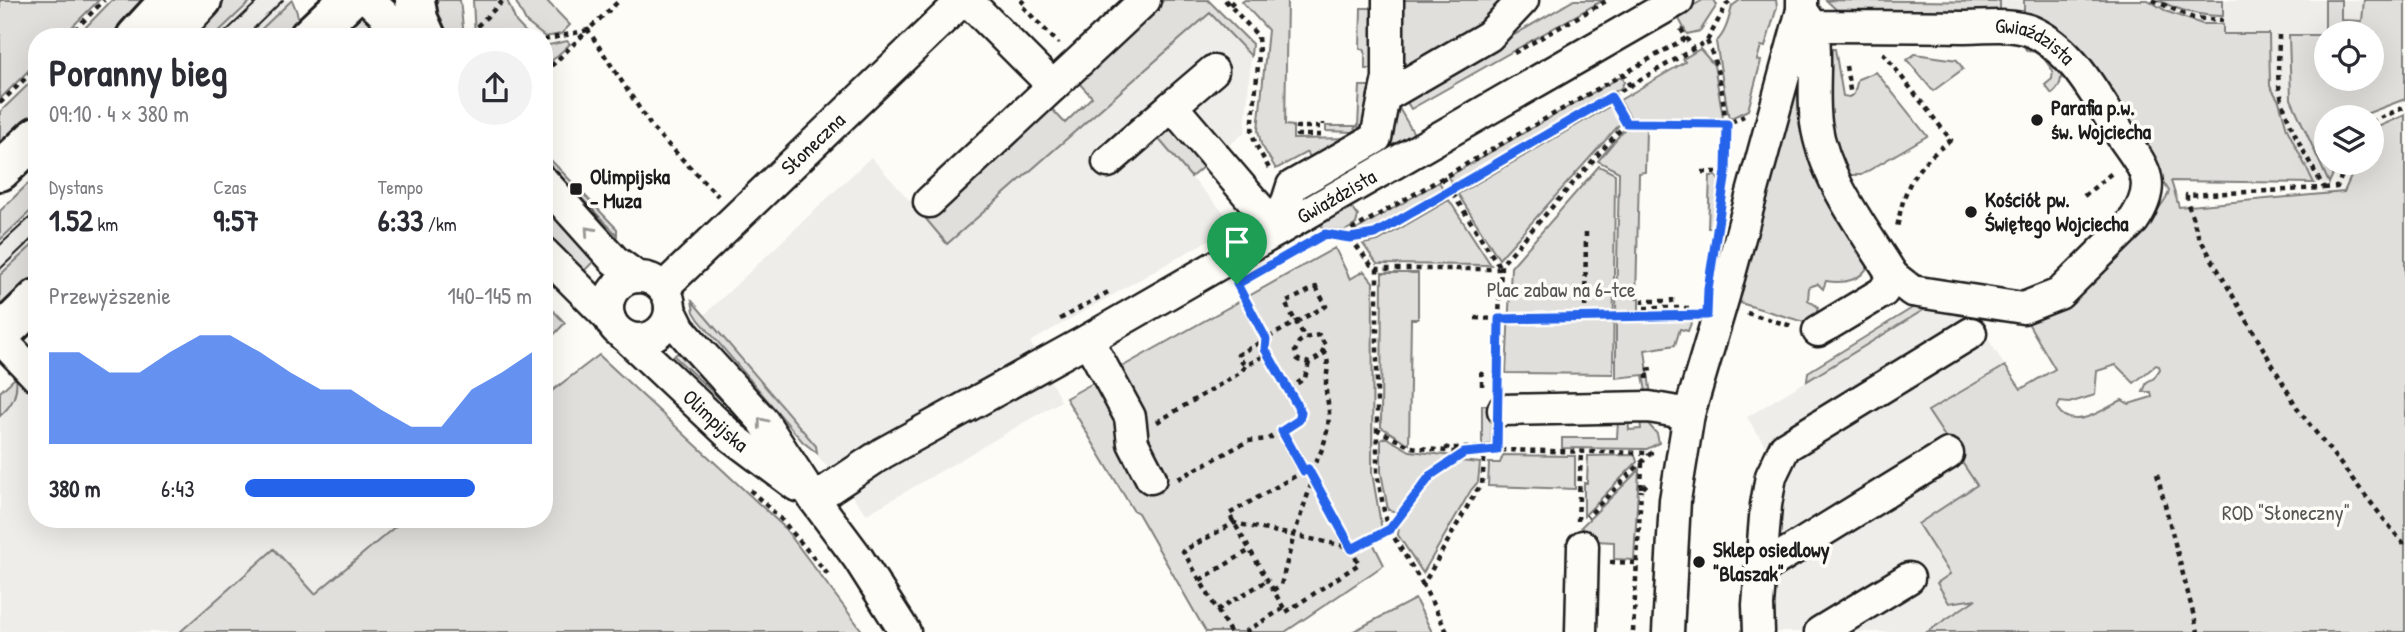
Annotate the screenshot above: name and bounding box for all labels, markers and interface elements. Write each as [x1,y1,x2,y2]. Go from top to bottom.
street label: Gwiaździsta [1995,11,2082,71]
map controls [2314,21,2384,175]
button: locate [2314,21,2384,91]
text: Poranny bieg [49,46,228,98]
button: share [458,51,532,125]
place label: Parafia p.w. św. Wojciecha [2051,93,2152,146]
text: 09:10 · 4 × 380 m [49,98,189,129]
button: layers [2314,105,2384,175]
street label: Słoneczna [774,106,851,181]
marker: Parafia p.w. św. Wojciecha [2029,112,2045,128]
place label: Olimpijska - Muza [590,162,671,215]
street label: Gwiaździsta [1291,162,1381,230]
text: Dystans [49,174,103,200]
text: Czas [213,174,247,200]
text: Tempo [378,174,423,200]
marker: Olimpijska - Muza [568,181,584,197]
place label: Kościół pw. Świętego Wojciecha [1985,185,2129,239]
text: 1.52 [49,200,93,240]
text: 9:57 [213,200,259,240]
text: 6:33 [378,200,423,240]
marker: Kościół pw. Świętego Wojciecha [1963,204,1979,220]
text: km [93,211,118,237]
text: /km [423,211,457,237]
pin [1207,212,1267,284]
icon: arrive [1218,223,1256,261]
one-way arrow [585,227,597,240]
park label: Plac zabaw na 6-tce [1487,275,1635,304]
text: Przewyższenie [49,280,171,311]
text: 140–145 m [447,280,532,311]
street label: Olimpijska [676,383,754,458]
one-way arrow [758,417,771,430]
text: 380 m [49,473,101,504]
text: 6:43 [161,473,194,504]
park label: ROD "Słoneczny" [2222,498,2350,527]
place label: Sklep osiedlowy "Blaszak" [1713,535,1830,588]
marker: Sklep osiedlowy "Blaszak" [1691,554,1707,570]

